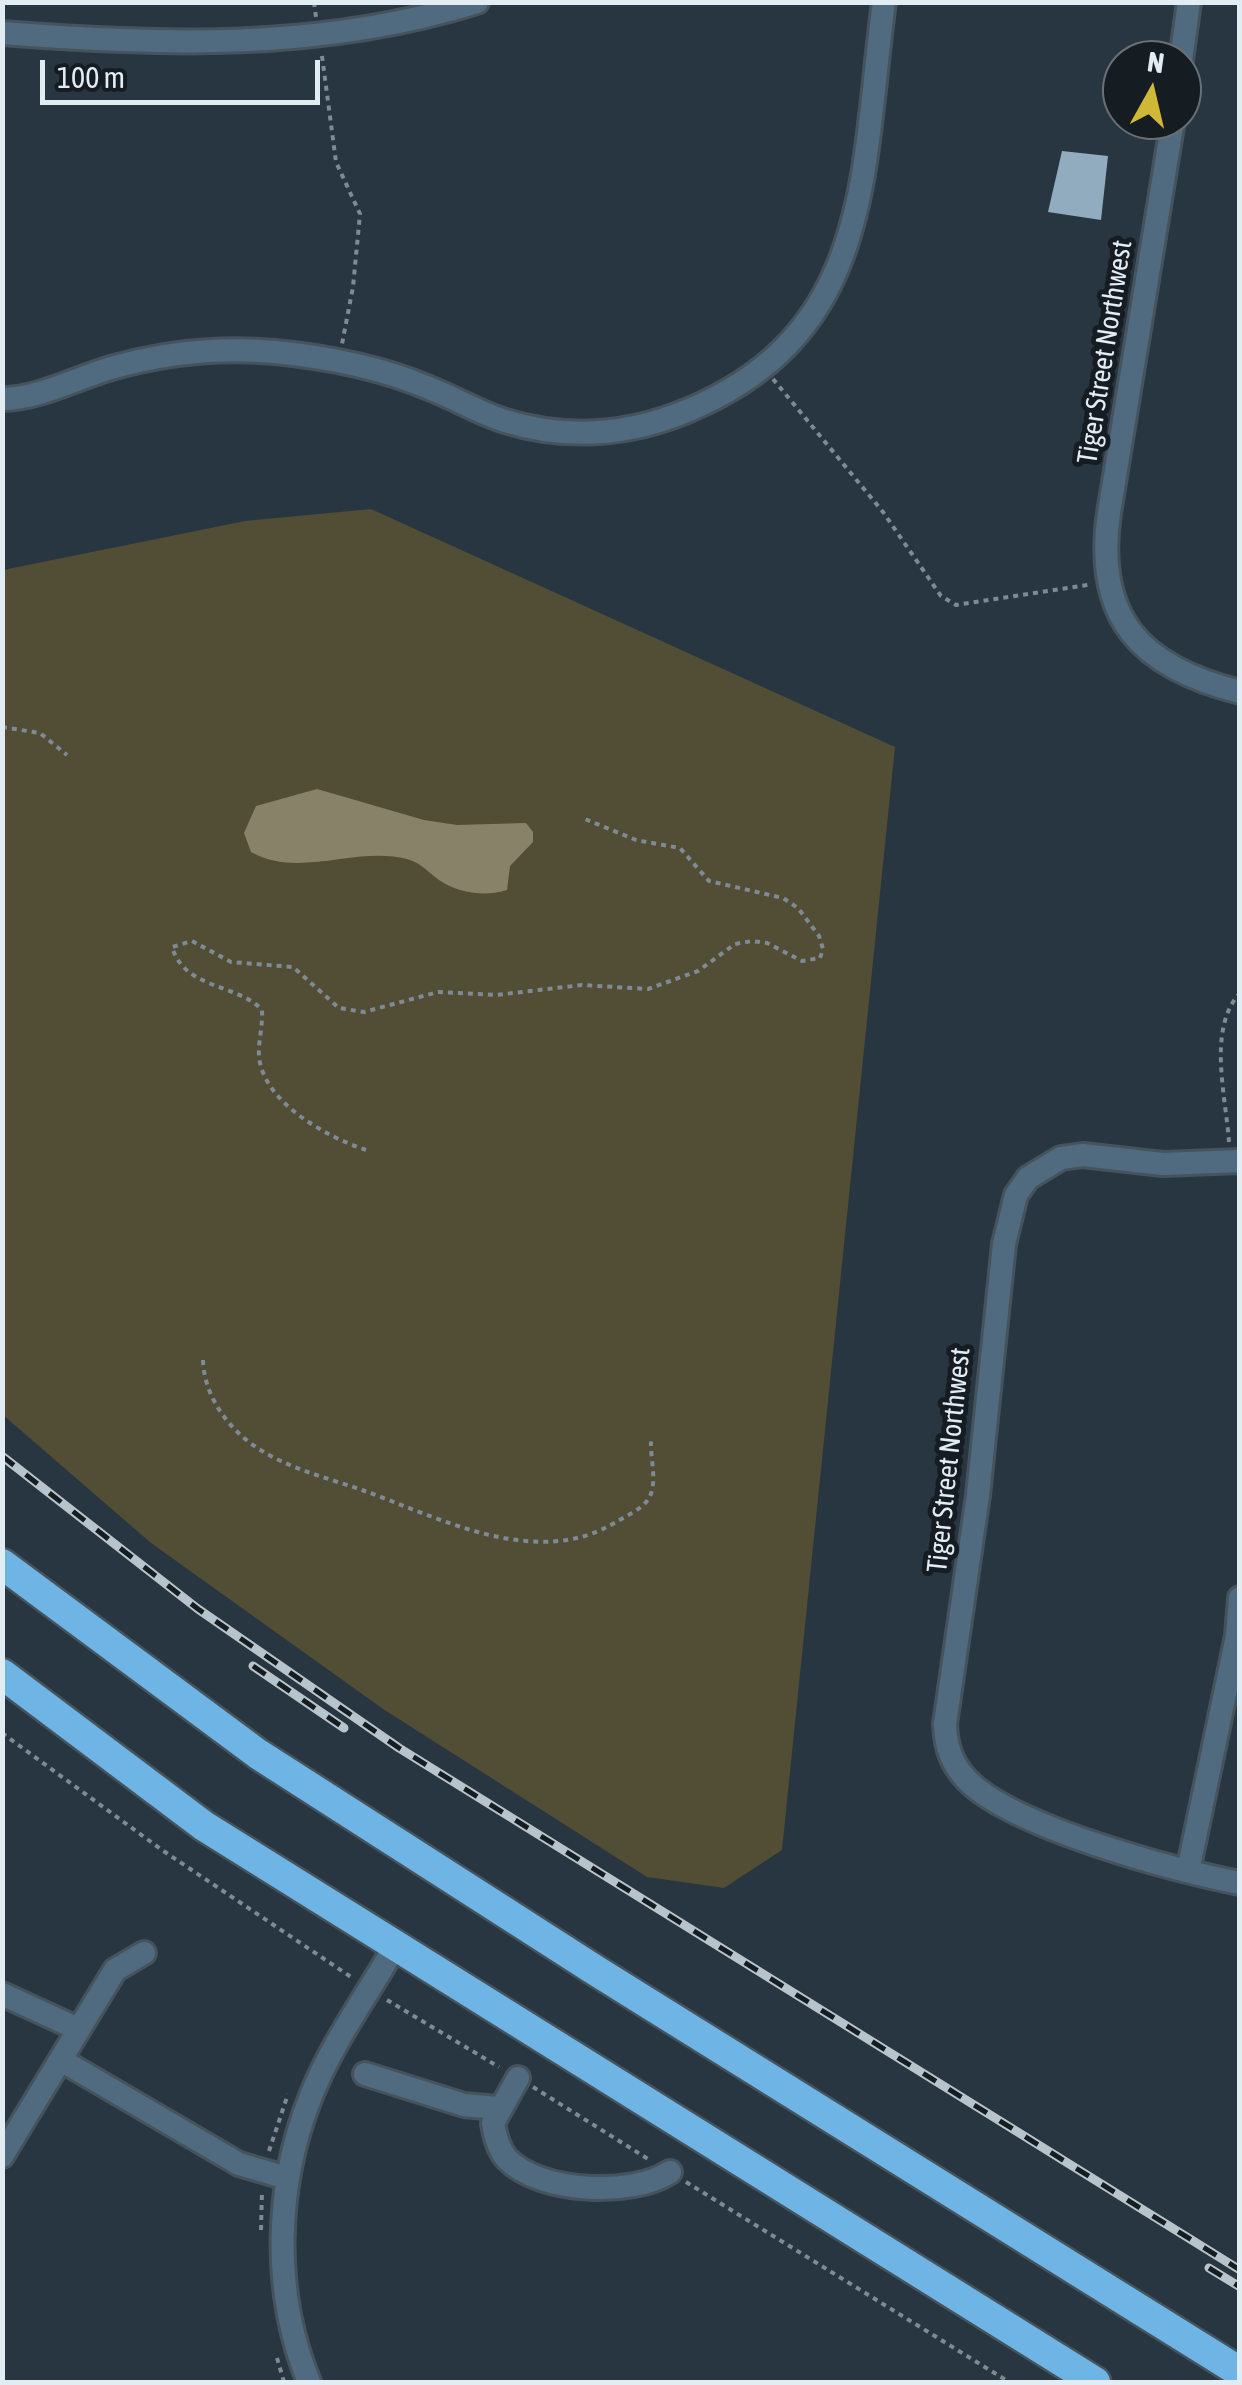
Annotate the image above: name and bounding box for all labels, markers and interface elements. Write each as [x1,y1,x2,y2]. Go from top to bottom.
scale bar [45,40,325,102]
north arrow [1102,40,1202,140]
text: N [1145,45,1166,79]
text: 100 m [57,60,125,94]
street label: Tiger Street Northwest [1071,238,1139,466]
street label: Tiger Street Northwest [920,1346,978,1574]

